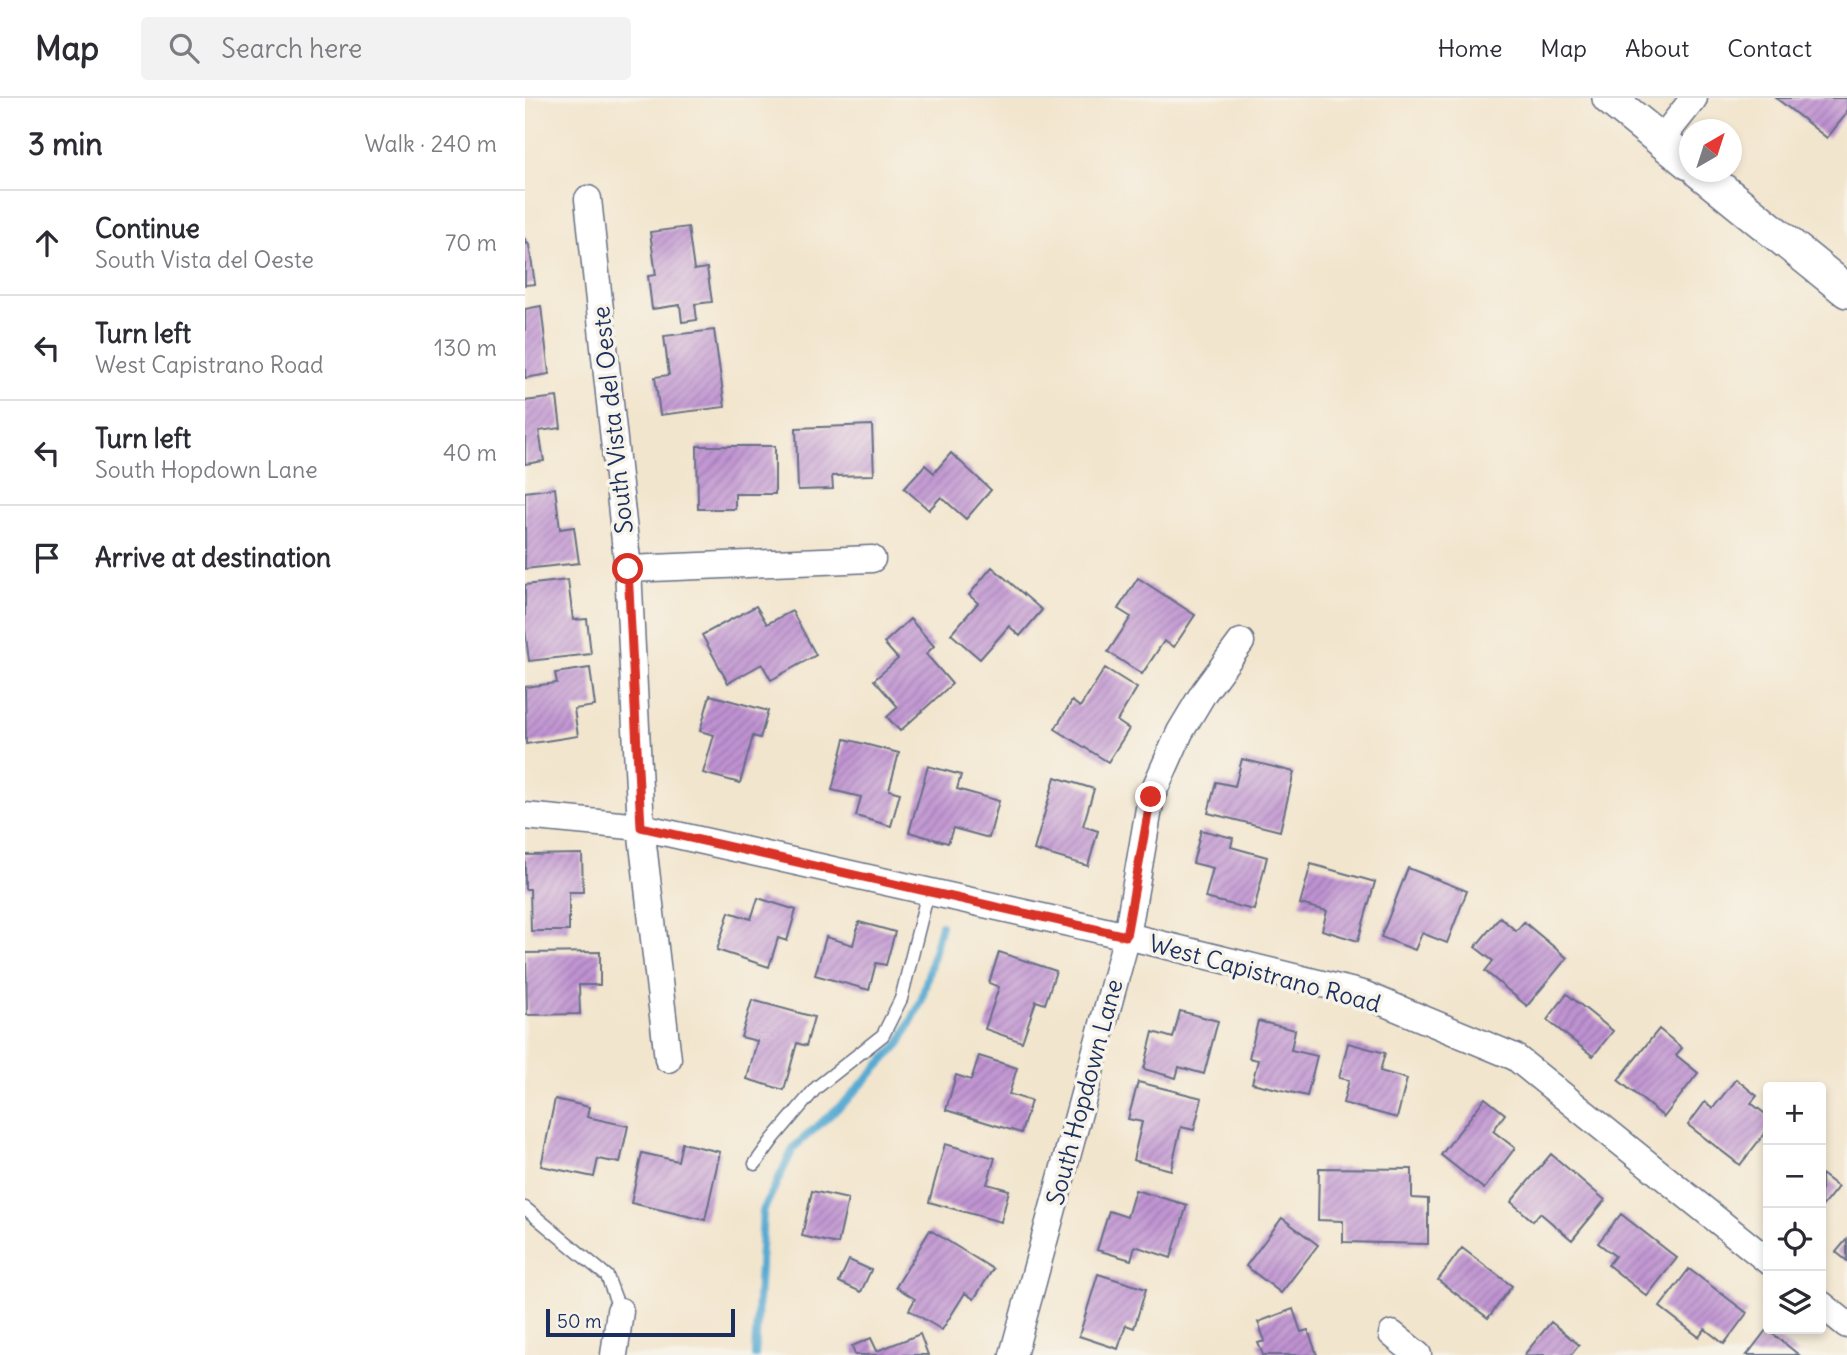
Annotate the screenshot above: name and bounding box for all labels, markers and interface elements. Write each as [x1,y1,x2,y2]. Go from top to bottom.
search box [141,17,631,80]
text: Map [35,27,99,69]
icon: search [165,29,203,67]
text: Search here [221,32,362,65]
text: Home [1438,33,1502,63]
text: Map [1540,33,1587,63]
text: About [1625,33,1689,63]
text: Contact [1727,33,1812,63]
north arrow [1679,119,1742,182]
text: 3 min [28,125,103,163]
text: Walk · 240 m [364,129,497,158]
text: Continue [95,212,200,245]
icon: ahead [28,224,66,262]
text: 70 m [445,228,497,257]
text: South Vista del Oeste [95,245,314,274]
street label: South Vista del Oeste [585,305,639,535]
text: Turn left [95,317,191,350]
icon: left [28,329,66,367]
text: 130 m [434,333,497,362]
text: West Capistrano Road [95,350,324,379]
text: Turn left [95,422,191,455]
icon: left [28,434,66,472]
text: 40 m [443,438,497,467]
text: South Hopdown Lane [95,455,318,484]
icon: arrive [28,539,66,577]
text: Arrive at destination [95,541,331,574]
route start [612,553,643,584]
route end [1135,781,1166,812]
street label: West Capistrano Road [1146,928,1384,1018]
street label: South Hopdown Lane [1039,976,1129,1208]
map controls [1763,1082,1826,1334]
button: + [1763,1082,1826,1145]
button: − [1763,1145,1826,1208]
button: locate [1763,1208,1826,1271]
button: layers [1763,1271,1826,1334]
scale bar [546,1306,735,1338]
text: 50 m [557,1309,602,1333]

